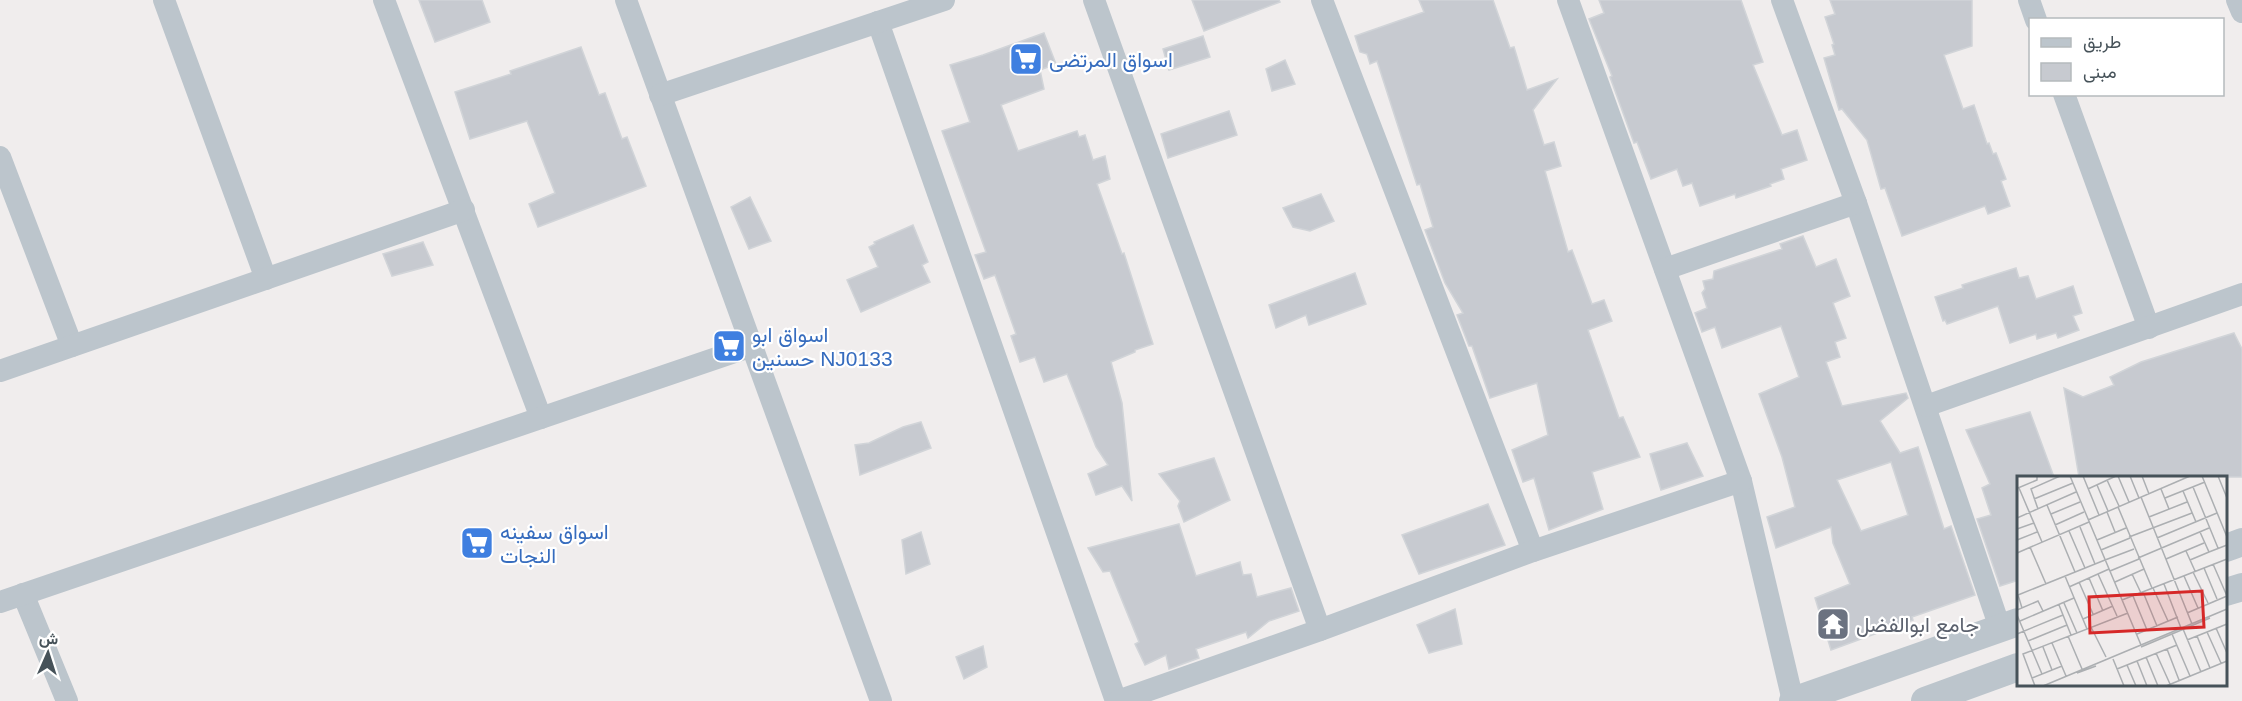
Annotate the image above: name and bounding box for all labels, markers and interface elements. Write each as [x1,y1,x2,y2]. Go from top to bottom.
legend [2029,18,2224,96]
text: طريق [2083,32,2121,53]
supermarket icon: اسواق المرتضى [1008,41,1044,77]
place label: اسواق المرتضى [1049,48,1173,73]
text: مبنى [2083,62,2117,83]
place label: اسواق ابو حسنين NJ0133 [752,323,893,371]
supermarket icon: اسواق ابو حسنين NJ0133 [711,328,747,364]
inset map [2017,476,2227,686]
place label: اسواق سفينه النجات [500,520,609,568]
supermarket icon: اسواق سفينه النجات [459,525,495,561]
temple icon: جامع ابوالفضل [1815,606,1851,642]
place label: جامع ابوالفضل [1856,613,1979,639]
north arrow [18,623,78,683]
text: ش [39,630,59,649]

